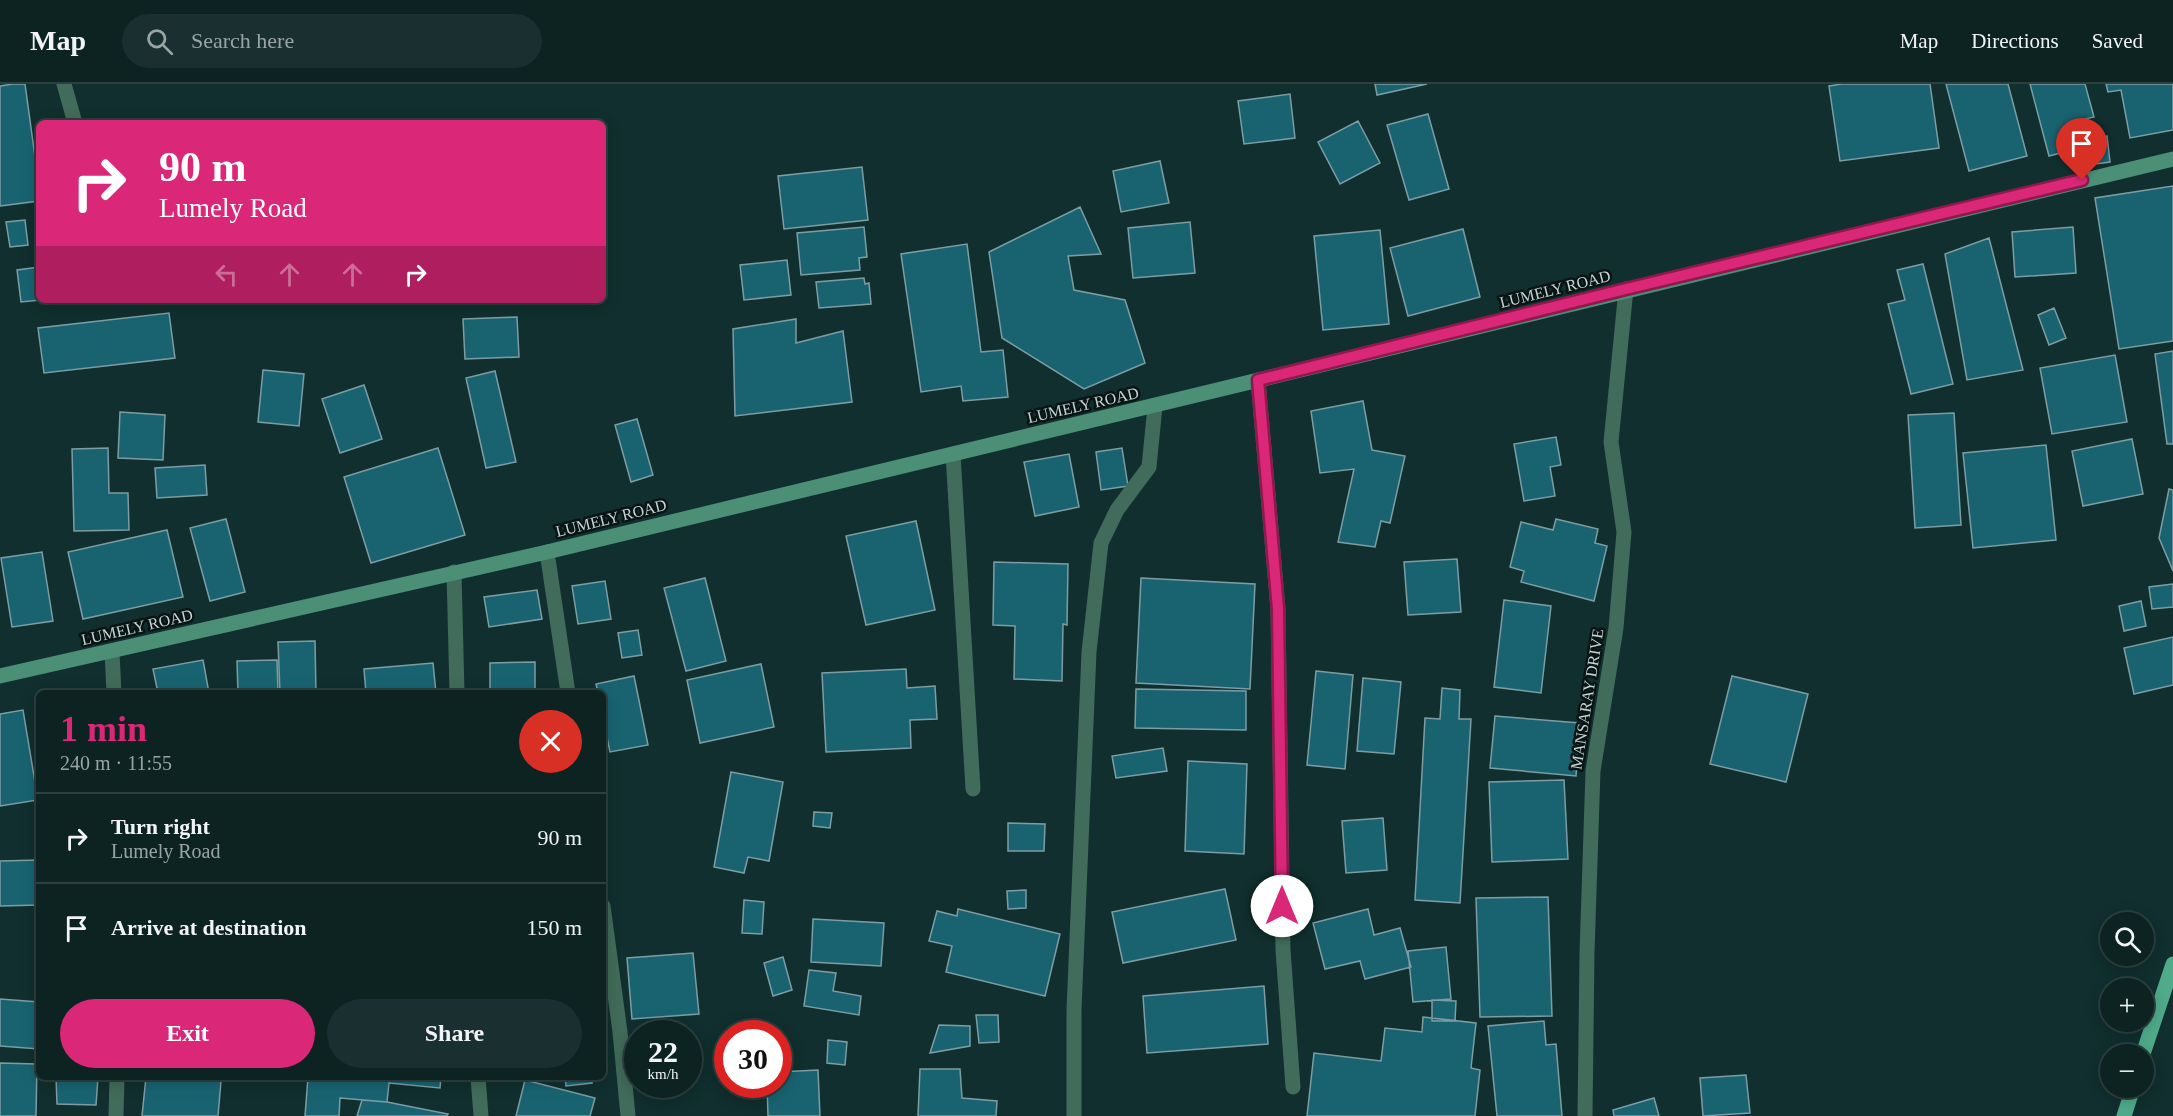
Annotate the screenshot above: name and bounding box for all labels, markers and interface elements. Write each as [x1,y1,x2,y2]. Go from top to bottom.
search box [122,14,542,68]
text: Map [30,25,86,56]
icon: search [143,25,176,58]
text: Search here [191,28,294,53]
text: Map [1900,29,1938,53]
text: Directions [1971,29,2059,53]
text: Saved [2092,29,2143,53]
pin [2056,118,2107,180]
icon: arrive [2065,127,2098,160]
icon: right [60,144,138,222]
text: 90 m [159,144,247,190]
text: Lumely Road [159,193,307,223]
icon: left [210,258,243,291]
icon: ahead [273,258,306,291]
icon: ahead [336,258,369,291]
icon: right [399,258,432,291]
street label: LUMELY ROAD [1498,267,1612,311]
street label: LUMELY ROAD [1026,384,1140,426]
street label: LUMELY ROAD [554,496,668,540]
street label: LUMELY ROAD [80,606,194,648]
street label: MANSARAY DRIVE [1567,627,1607,771]
text: 1 min [60,709,147,749]
button: close [519,710,582,773]
text: 240 m · 11:55 [60,752,172,774]
text: Turn right [111,814,210,839]
icon: right [60,822,93,855]
text: 90 m [537,825,582,850]
text: Lumely Road [111,840,220,862]
position arrow [1250,874,1314,938]
icon: arrive [60,912,93,945]
map controls [2100,912,2154,1098]
button: search [2100,912,2154,966]
text: Arrive at destination [111,915,307,940]
text: 150 m [526,915,582,940]
button: + [2100,978,2154,1032]
button: Exit [60,999,315,1068]
button: Share [327,999,582,1068]
speed limit sign: 30 [714,1020,792,1098]
text: 22 [648,1035,678,1068]
button: − [2100,1044,2154,1098]
text: km/h [648,1066,678,1082]

